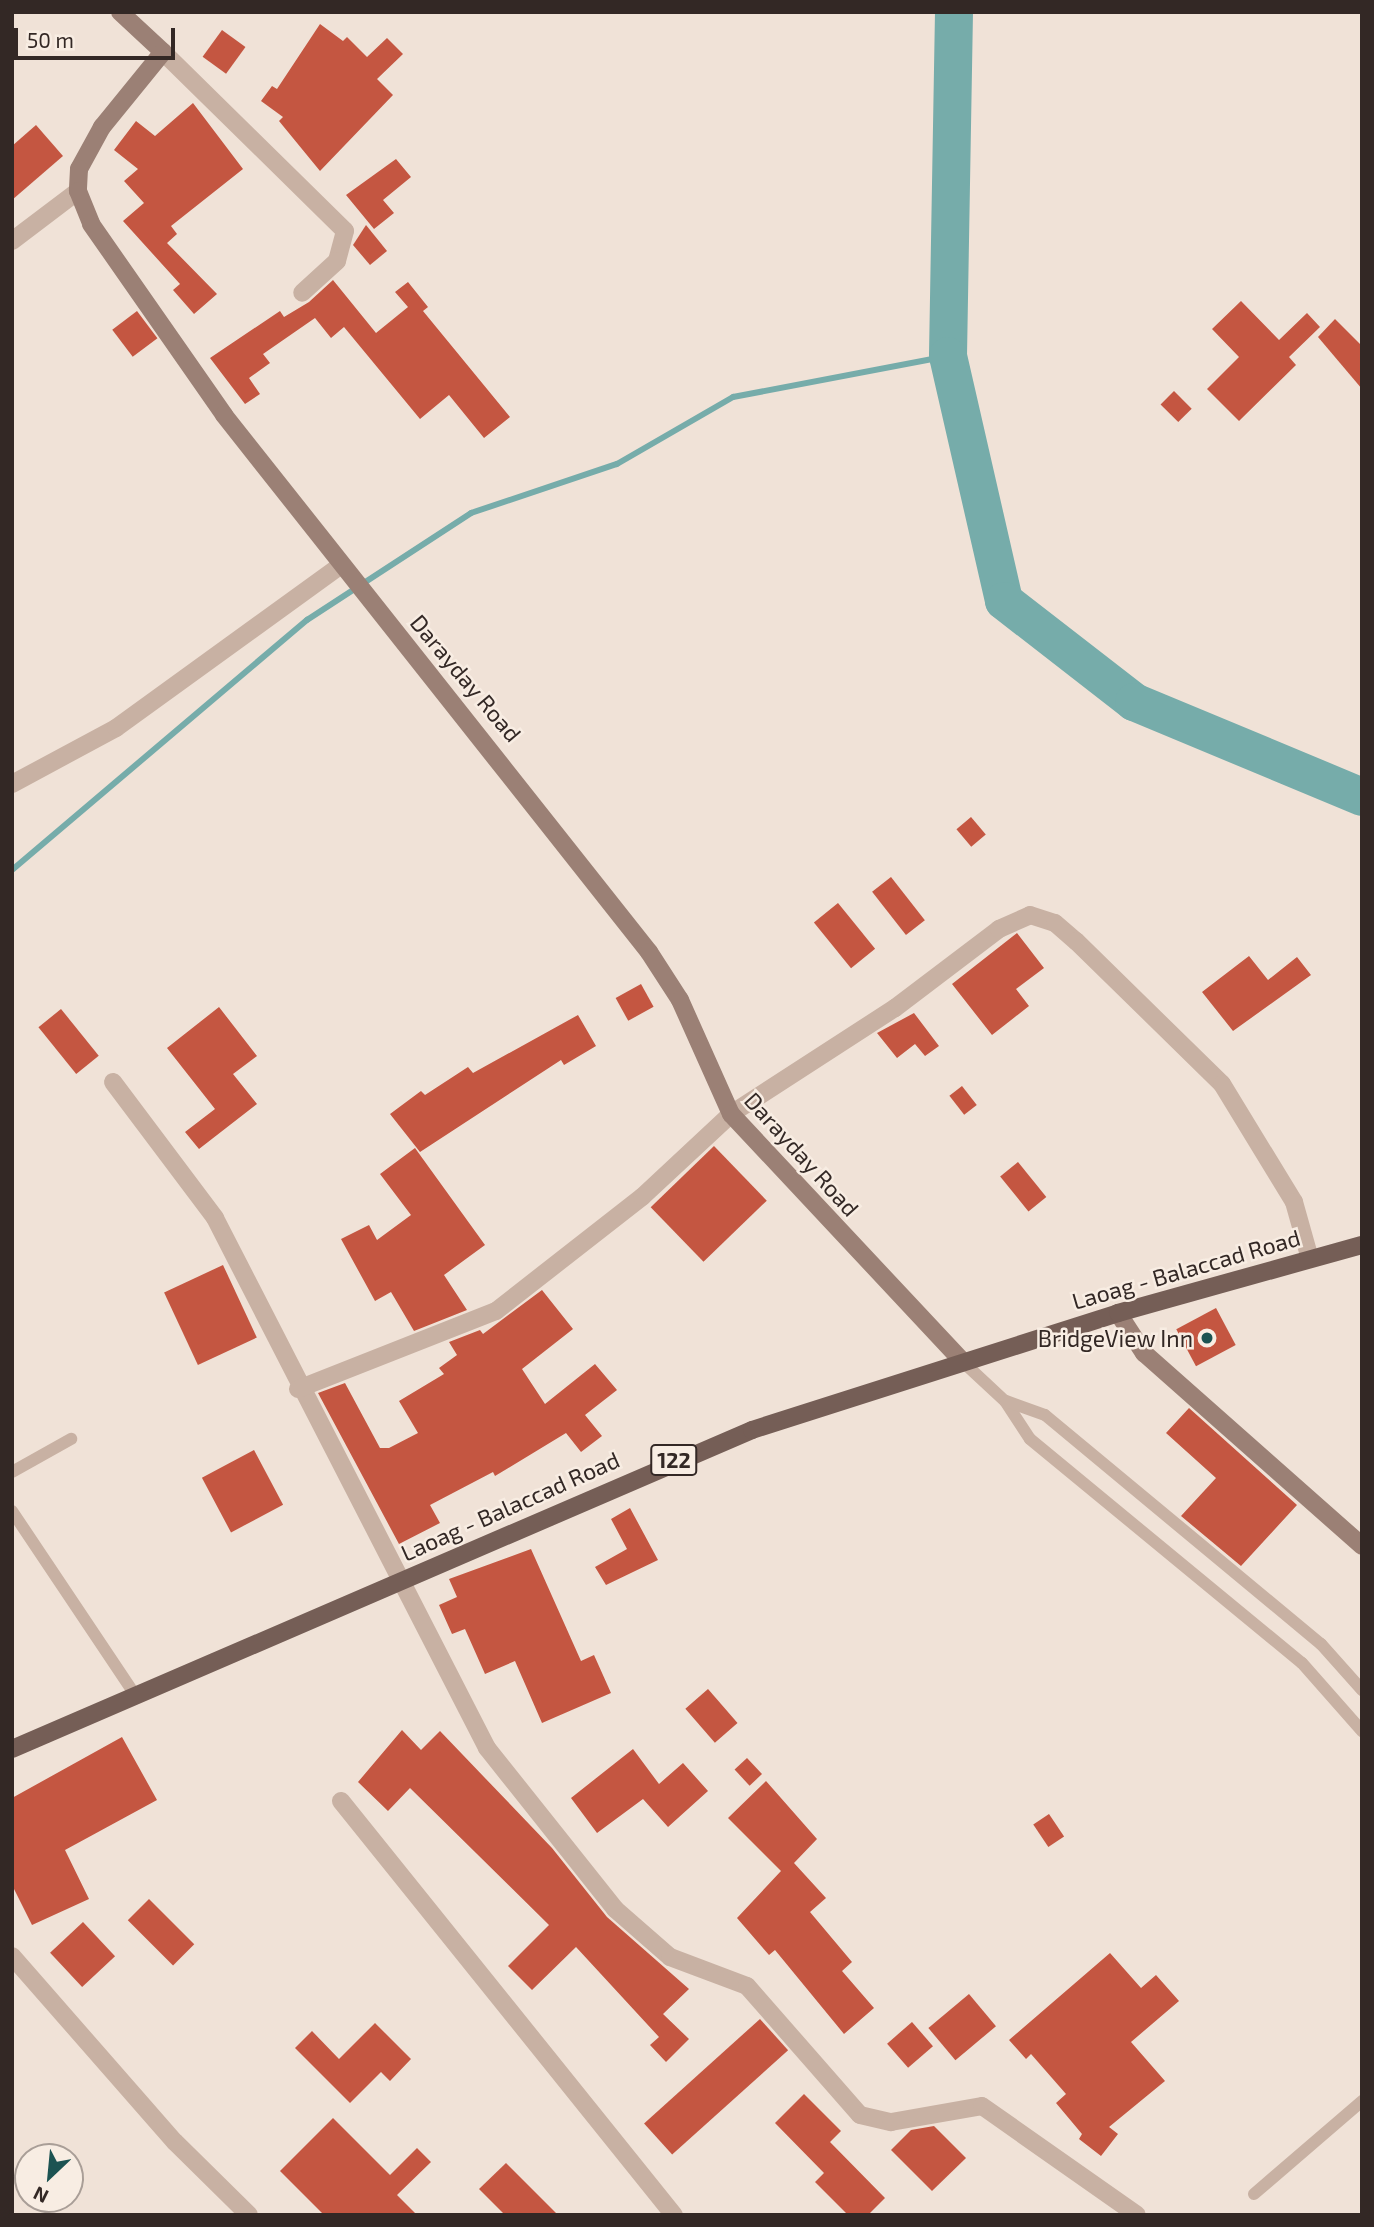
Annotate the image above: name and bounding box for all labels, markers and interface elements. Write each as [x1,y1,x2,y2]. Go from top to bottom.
scale bar [18,14,178,58]
text: 50 m [27,27,74,52]
street label: Darayday Road [405,609,527,747]
street label: Darayday Road [739,1086,865,1222]
street label: Laoag - Balaccad Road [1069,1223,1303,1315]
place label: BridgeView Inn [1037,1324,1193,1352]
marker: BridgeView Inn [1199,1330,1215,1346]
road number: 122 [650,1442,698,1478]
street label: Laoag - Balaccad Road [397,1445,623,1567]
north arrow [14,2143,84,2213]
text: N [29,2182,52,2209]

